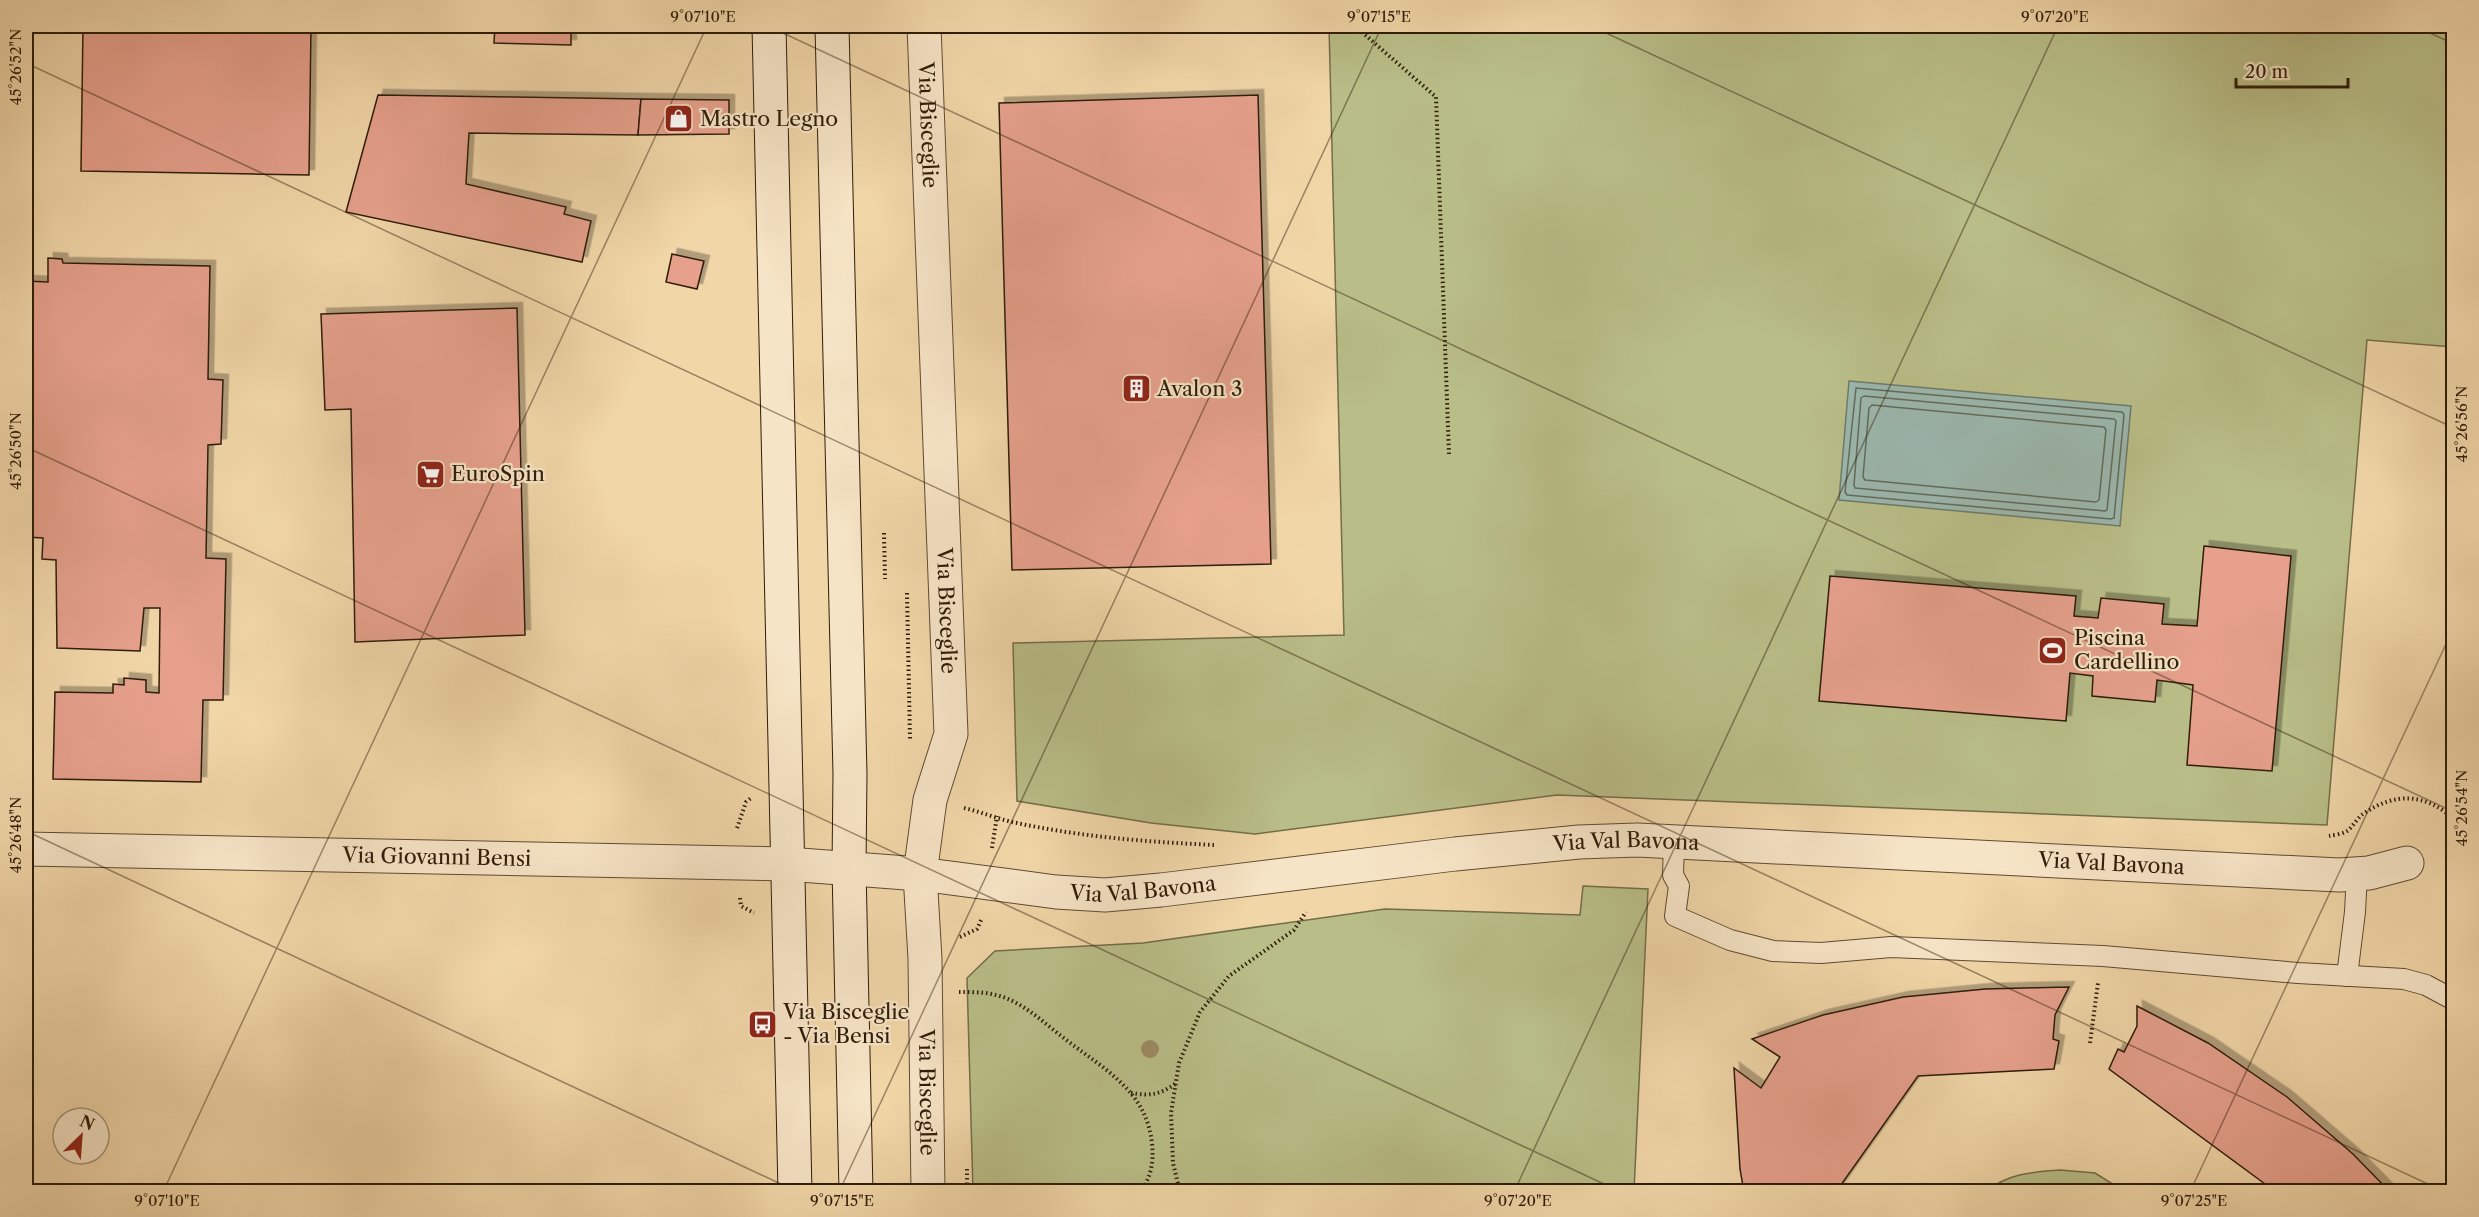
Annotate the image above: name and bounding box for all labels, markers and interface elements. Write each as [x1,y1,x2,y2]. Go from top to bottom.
text: 9°07'10"E [670,7,736,26]
text: 9°07'15"E [1347,7,1411,26]
text: 9°07'20"E [2021,7,2089,26]
text: 45°26'52"N [6,29,25,105]
scale bar [2236,51,2348,89]
street label: Via Bisceglie [913,60,943,189]
text: 20 m [2245,61,2289,83]
shop icon: Mastro Legno [663,103,695,135]
place label: Mastro Legno [700,106,838,131]
building icon: Avalon 3 [1120,373,1152,405]
place label: Avalon 3 [1156,376,1243,401]
text: 45°26'56"N [2452,386,2471,462]
text: 45°26'50"N [6,412,25,490]
supermarket icon: EuroSpin [414,458,446,490]
place label: EuroSpin [451,461,545,486]
street label: Via Bisceglie [932,546,962,674]
place label: Piscina Cardellino [2074,625,2179,674]
sports icon: Piscina Cardellino [2037,634,2069,666]
text: 45°26'54"N [2452,770,2471,846]
text: 45°26'48"N [6,797,25,873]
street label: Via Val Bavona [1551,827,1701,857]
street label: Via Giovanni Bensi [341,842,532,871]
street label: Via Val Bavona [2037,847,2186,879]
street label: Via Val Bavona [1068,870,1218,907]
place label: Via Bisceglie - Via Bensi [782,999,909,1048]
bus stop icon: Via Bisceglie - Via Bensi [746,1008,778,1040]
street label: Via Bisceglie [914,1028,941,1156]
north arrow [51,1106,111,1166]
text: N [77,1110,98,1134]
text: 9°07'10"E [134,1191,200,1210]
text: 9°07'15"E [810,1191,874,1210]
text: 9°07'20"E [1484,1191,1552,1210]
text: 9°07'25"E [2161,1191,2227,1210]

